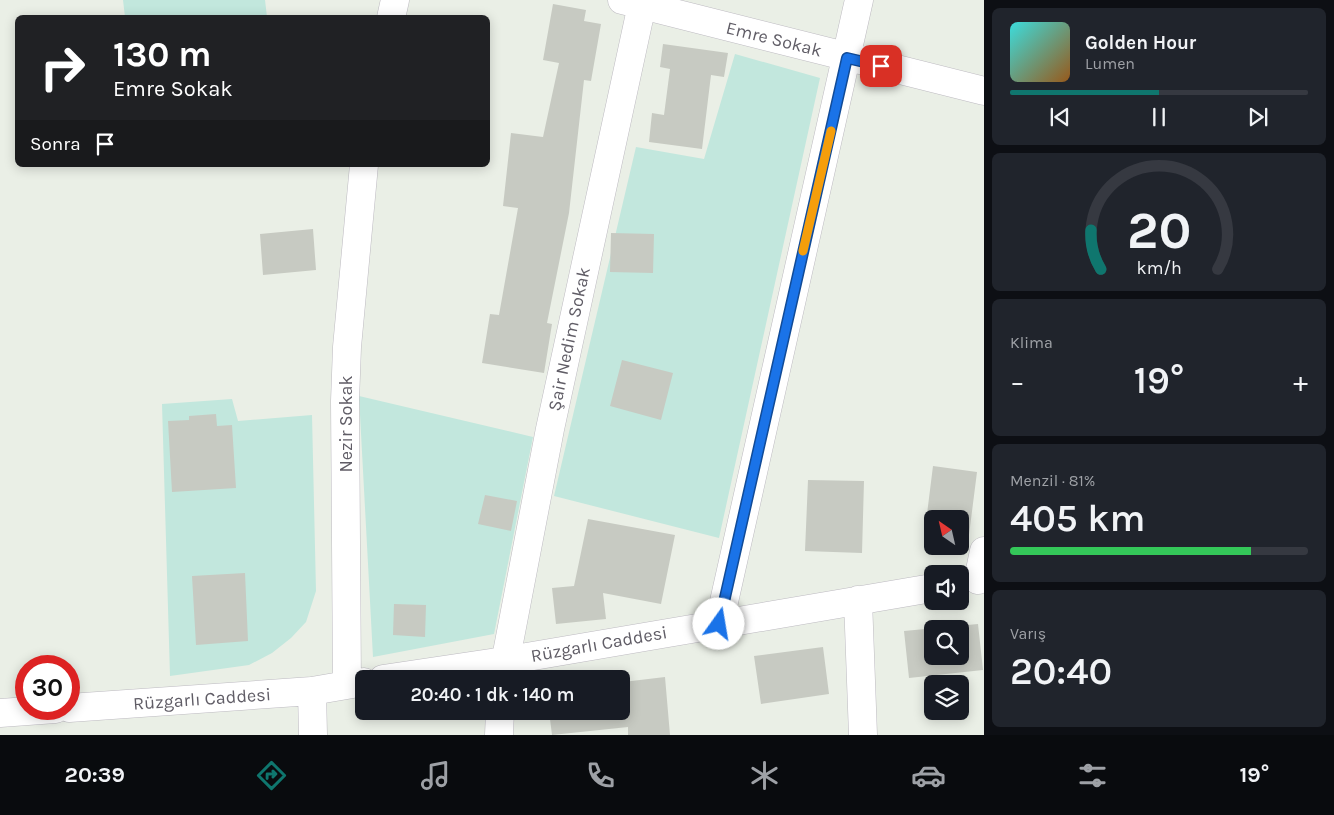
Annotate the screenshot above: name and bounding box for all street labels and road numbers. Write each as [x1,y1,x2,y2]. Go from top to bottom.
street label: Emre Sokak [724,16,824,62]
street label: Şair Nedim Sokak [543,265,595,413]
street label: Nezir Sokak [335,375,357,473]
street label: Rüzgarlı Caddesi [529,621,669,667]
street label: Rüzgarlı Caddesi [132,683,272,715]

